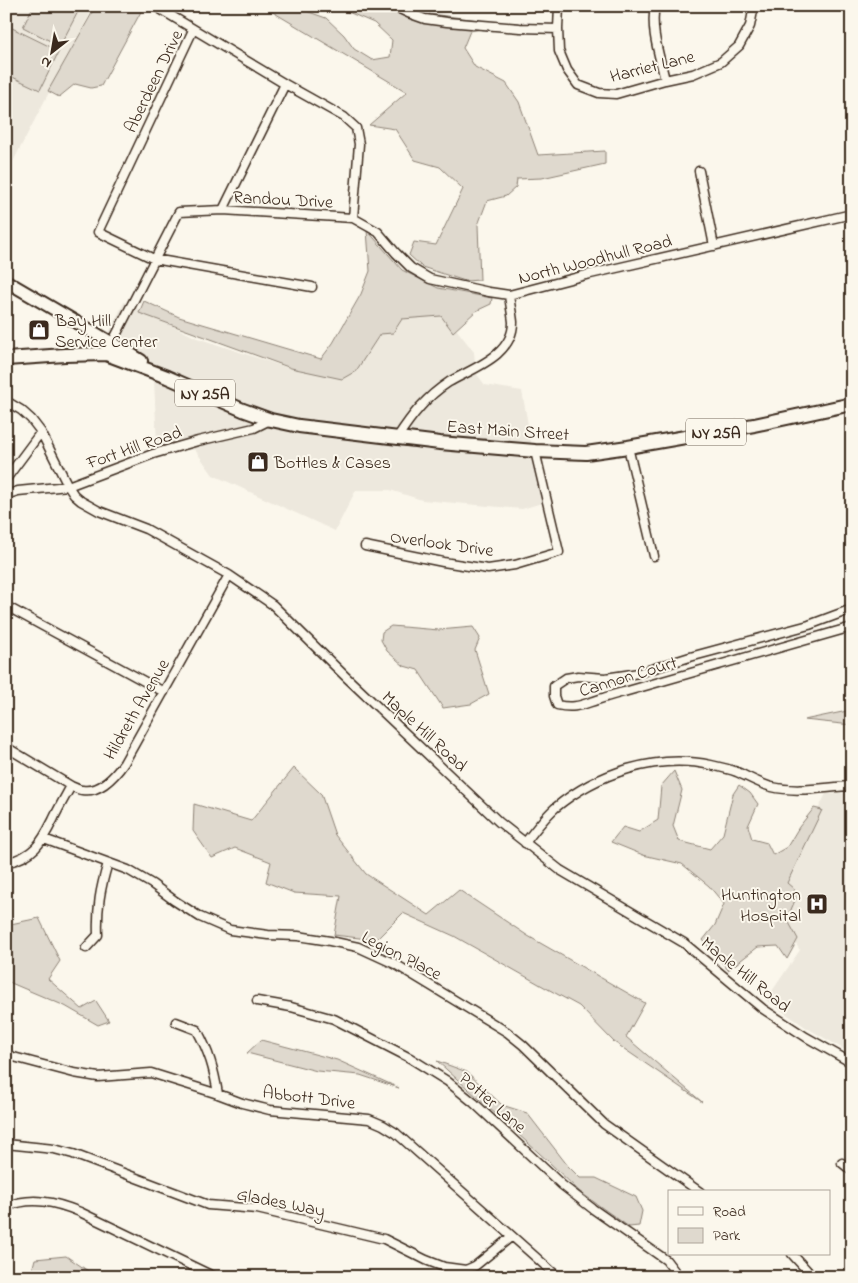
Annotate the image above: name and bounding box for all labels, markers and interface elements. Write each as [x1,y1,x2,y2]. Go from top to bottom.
street label: Aberdeen Drive [119,25,191,138]
north arrow [28,28,78,78]
street label: Harriet Lane [607,45,699,91]
text: N [37,50,56,73]
street label: Randou Drive [232,185,335,217]
street label: North Woodhull Road [516,229,675,293]
place label: Bay Hill Service Center [54,309,158,356]
shop icon: Bay Hill Service Center [27,318,51,342]
road number: NY 25A [175,379,235,406]
street label: East Main Street [446,415,570,449]
road number: NY 25A [686,418,746,446]
street label: Fort Hill Road [83,420,186,478]
shop icon: Bottles & Cases [246,450,270,474]
place label: Bottles & Cases [273,451,391,477]
street label: Overlook Drive [388,525,496,565]
street label: Cannon Court [576,651,681,705]
street label: Hildreth Avenue [98,654,178,766]
street label: Maple Hill Road [375,686,472,779]
place label: Huntington Hospital [721,883,801,930]
hospital icon: Huntington Hospital [805,892,829,916]
street label: Legion Place [356,925,447,989]
street label: Maple Hill Road [694,931,795,1020]
street label: Potter Lane [452,1067,532,1141]
street label: Abbott Drive [261,1080,357,1118]
street label: Glades Way [234,1183,327,1225]
legend [668,1190,830,1256]
text: Road [713,1201,746,1223]
text: Park [713,1225,741,1247]

